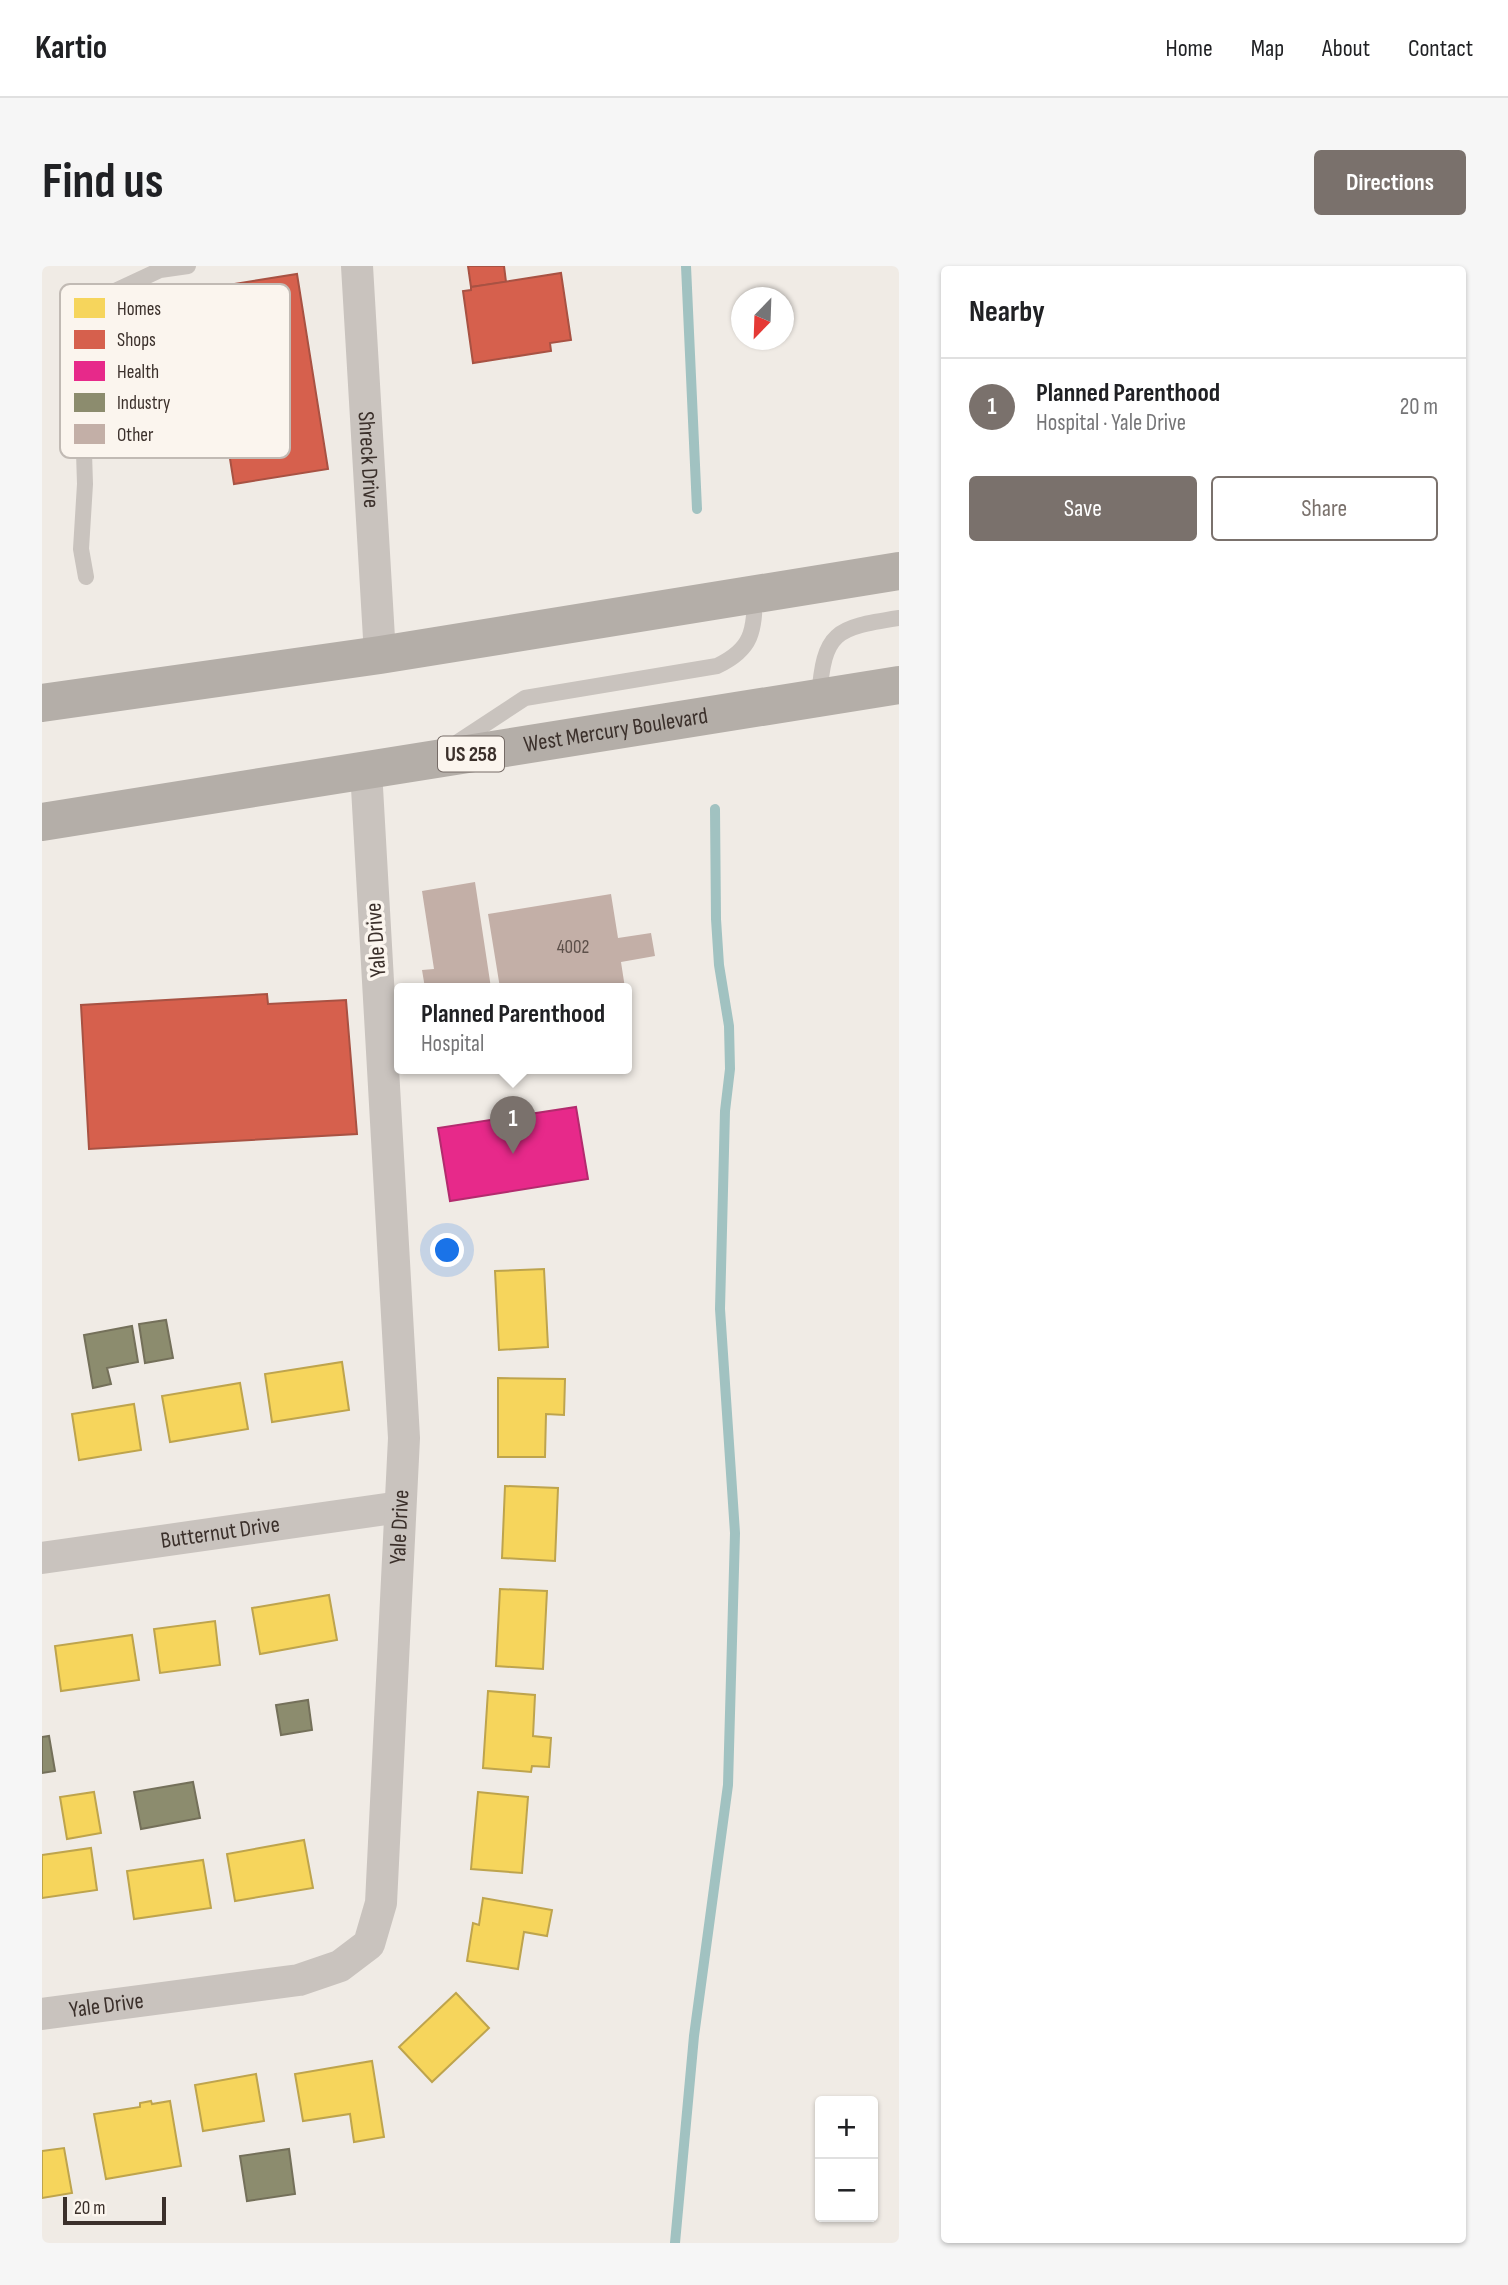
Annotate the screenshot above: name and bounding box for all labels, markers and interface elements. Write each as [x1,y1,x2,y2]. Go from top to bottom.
text: Kartio [35,28,107,68]
text: Home [1165,34,1213,63]
text: Map [1251,34,1284,63]
text: About [1322,34,1370,63]
text: Contact [1408,34,1473,63]
button: Directions [1314,150,1466,215]
text: Find us [42,153,164,212]
legend [60,284,290,458]
north arrow [731,287,794,350]
text: Nearby [969,294,1045,330]
text: Homes [117,298,161,321]
text: Shops [117,329,156,352]
text: Health [117,361,159,384]
text: Planned Parenthood [1036,378,1220,409]
text: Industry [117,392,171,415]
text: 1 [987,393,997,421]
text: 20 m [1400,393,1438,421]
text: Hospital · Yale Drive [1036,409,1186,437]
street label: Shreck Drive [352,410,385,509]
text: Other [117,424,154,447]
button: Save [969,476,1197,541]
button: Share [1211,476,1438,541]
street label: West Mercury Boulevard [522,702,710,759]
road number: US 258 [438,736,504,771]
street label: Yale Drive [359,902,393,978]
house number: 4002 [557,936,589,959]
popup [394,983,632,1074]
text: Planned Parenthood [421,999,605,1030]
text: Hospital [421,1030,484,1058]
pin: 1 [490,1096,536,1154]
your location [430,1233,464,1267]
street label: Yale Drive [384,1489,415,1565]
street label: Butternut Drive [159,1510,282,1555]
street label: Yale Drive [67,1987,145,2024]
map controls [815,2096,878,2222]
button: + [815,2096,878,2159]
button: − [815,2159,878,2222]
scale bar [63,2194,166,2226]
text: 20 m [74,2197,106,2220]

